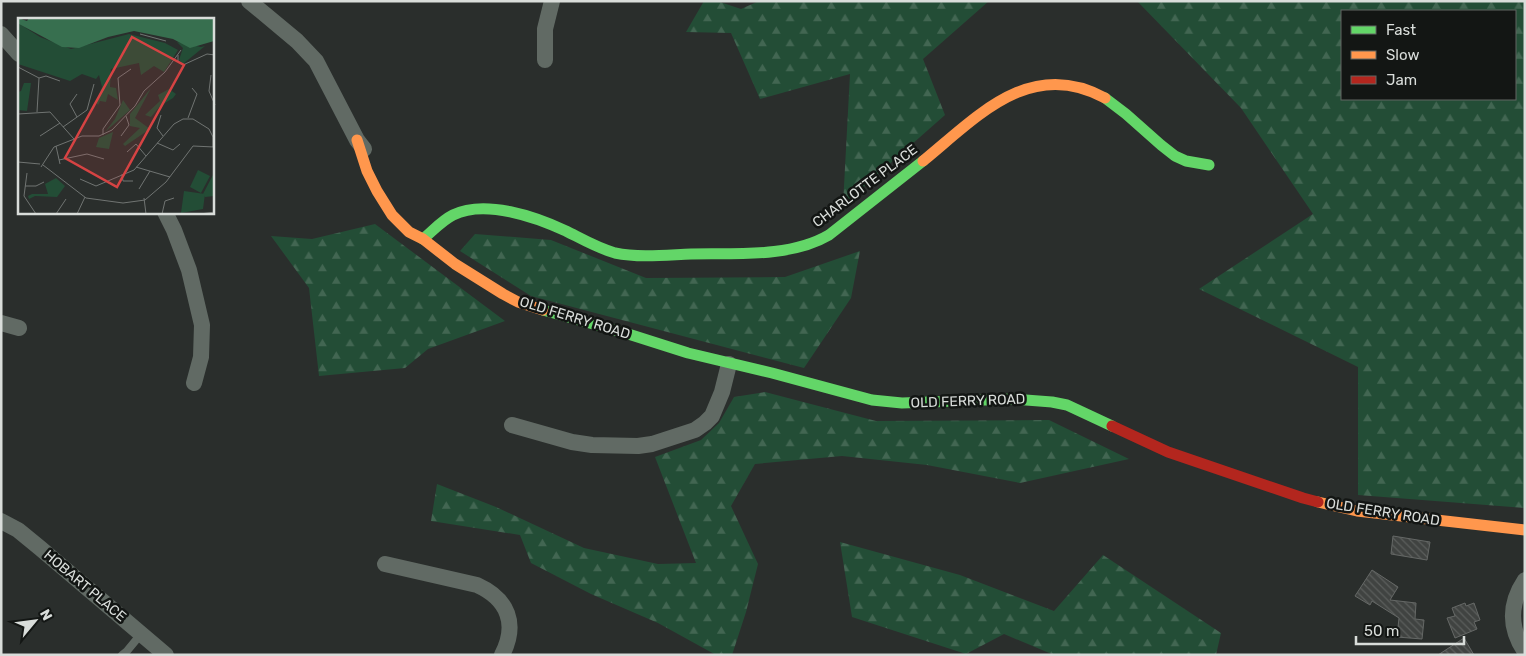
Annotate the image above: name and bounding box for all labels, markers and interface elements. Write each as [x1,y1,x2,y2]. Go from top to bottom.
legend [1341,10,1516,100]
inset map [18,18,214,214]
text: Fast [1386,21,1416,39]
text: Slow [1386,46,1419,64]
text: Jam [1386,71,1417,89]
street label: CHARLOTTE PLACE [809,141,921,231]
street label: OLD FERRY ROAD [518,293,632,343]
street label: OLD FERRY ROAD [910,391,1026,411]
street label: OLD FERRY ROAD [1325,495,1441,529]
street label: HOBART PLACE [40,547,130,625]
north arrow [10,596,60,646]
text: N [36,606,56,623]
scale bar [1356,614,1464,646]
text: 50 m [1364,622,1399,640]

